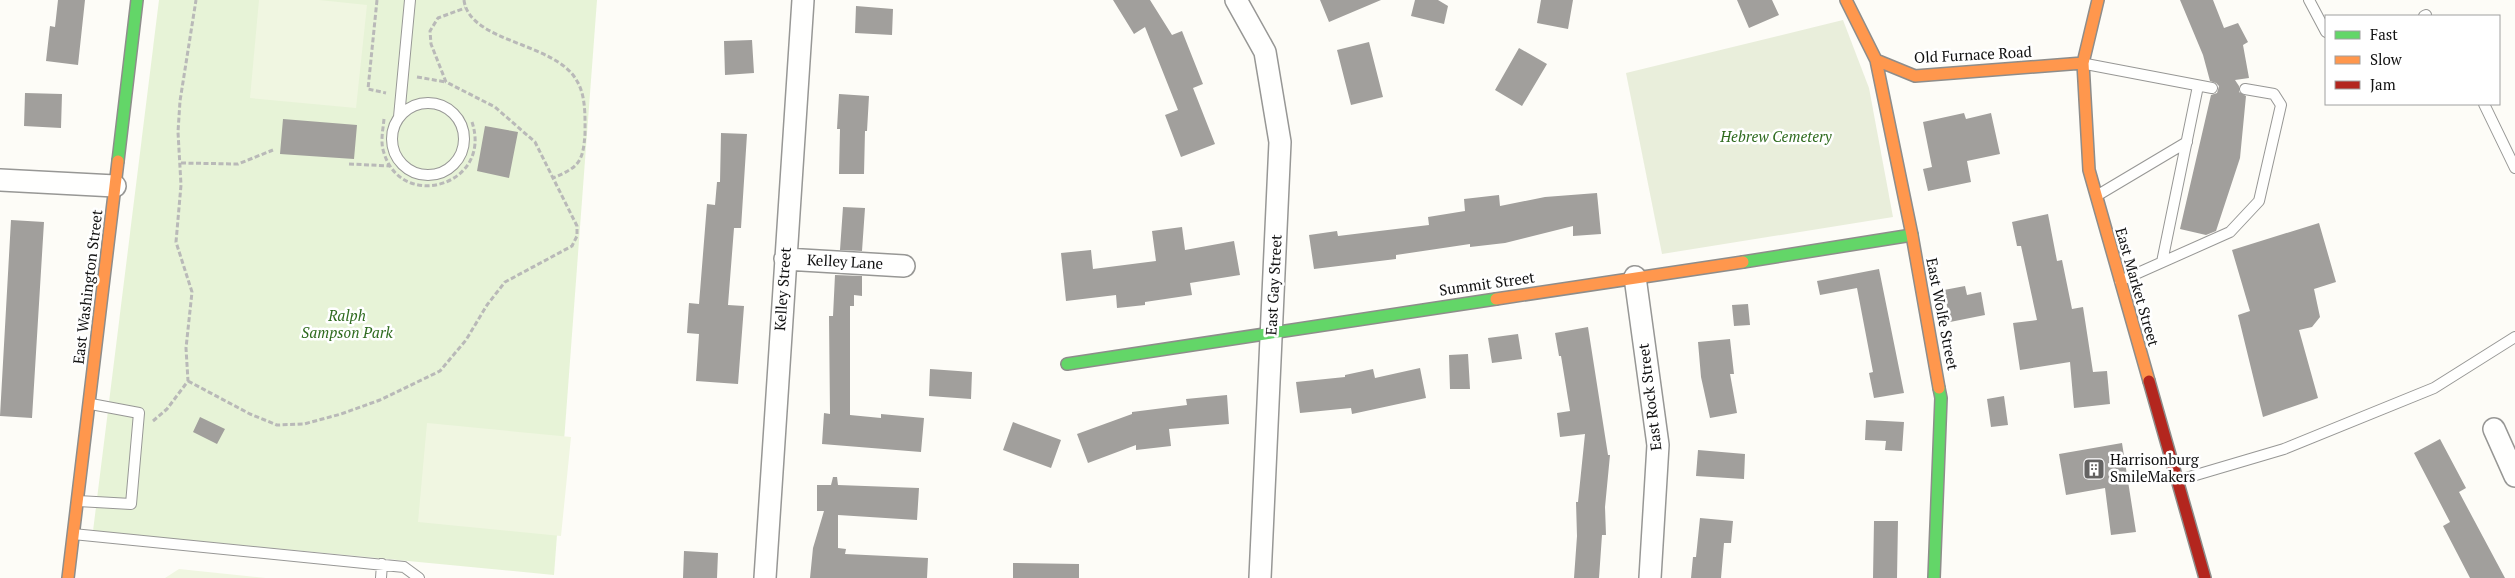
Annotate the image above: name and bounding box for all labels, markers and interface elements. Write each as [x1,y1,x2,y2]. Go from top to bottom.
legend [2325,15,2500,105]
text: Fast [2370,24,2398,44]
street label: Old Furnace Road [1914,41,2032,67]
text: Slow [2370,49,2403,69]
text: Jam [2370,74,2396,94]
park label: Hebrew Cemetery [1719,126,1833,146]
street label: East Washington Street [68,208,106,365]
street label: East Market Street [2111,225,2165,349]
street label: East Gay Street [1260,233,1286,336]
street label: Kelley Street [769,246,795,332]
street label: Kelley Lane [806,249,884,273]
street label: East Wolfe Street [1922,256,1964,372]
street label: Summit Street [1438,266,1536,300]
park label: Ralph Sampson Park [301,305,394,342]
street label: East Rock Street [1632,342,1666,452]
place label: Harrisonburg SmileMakers [2110,449,2200,486]
building icon: Harrisonburg SmileMakers [2082,457,2106,481]

